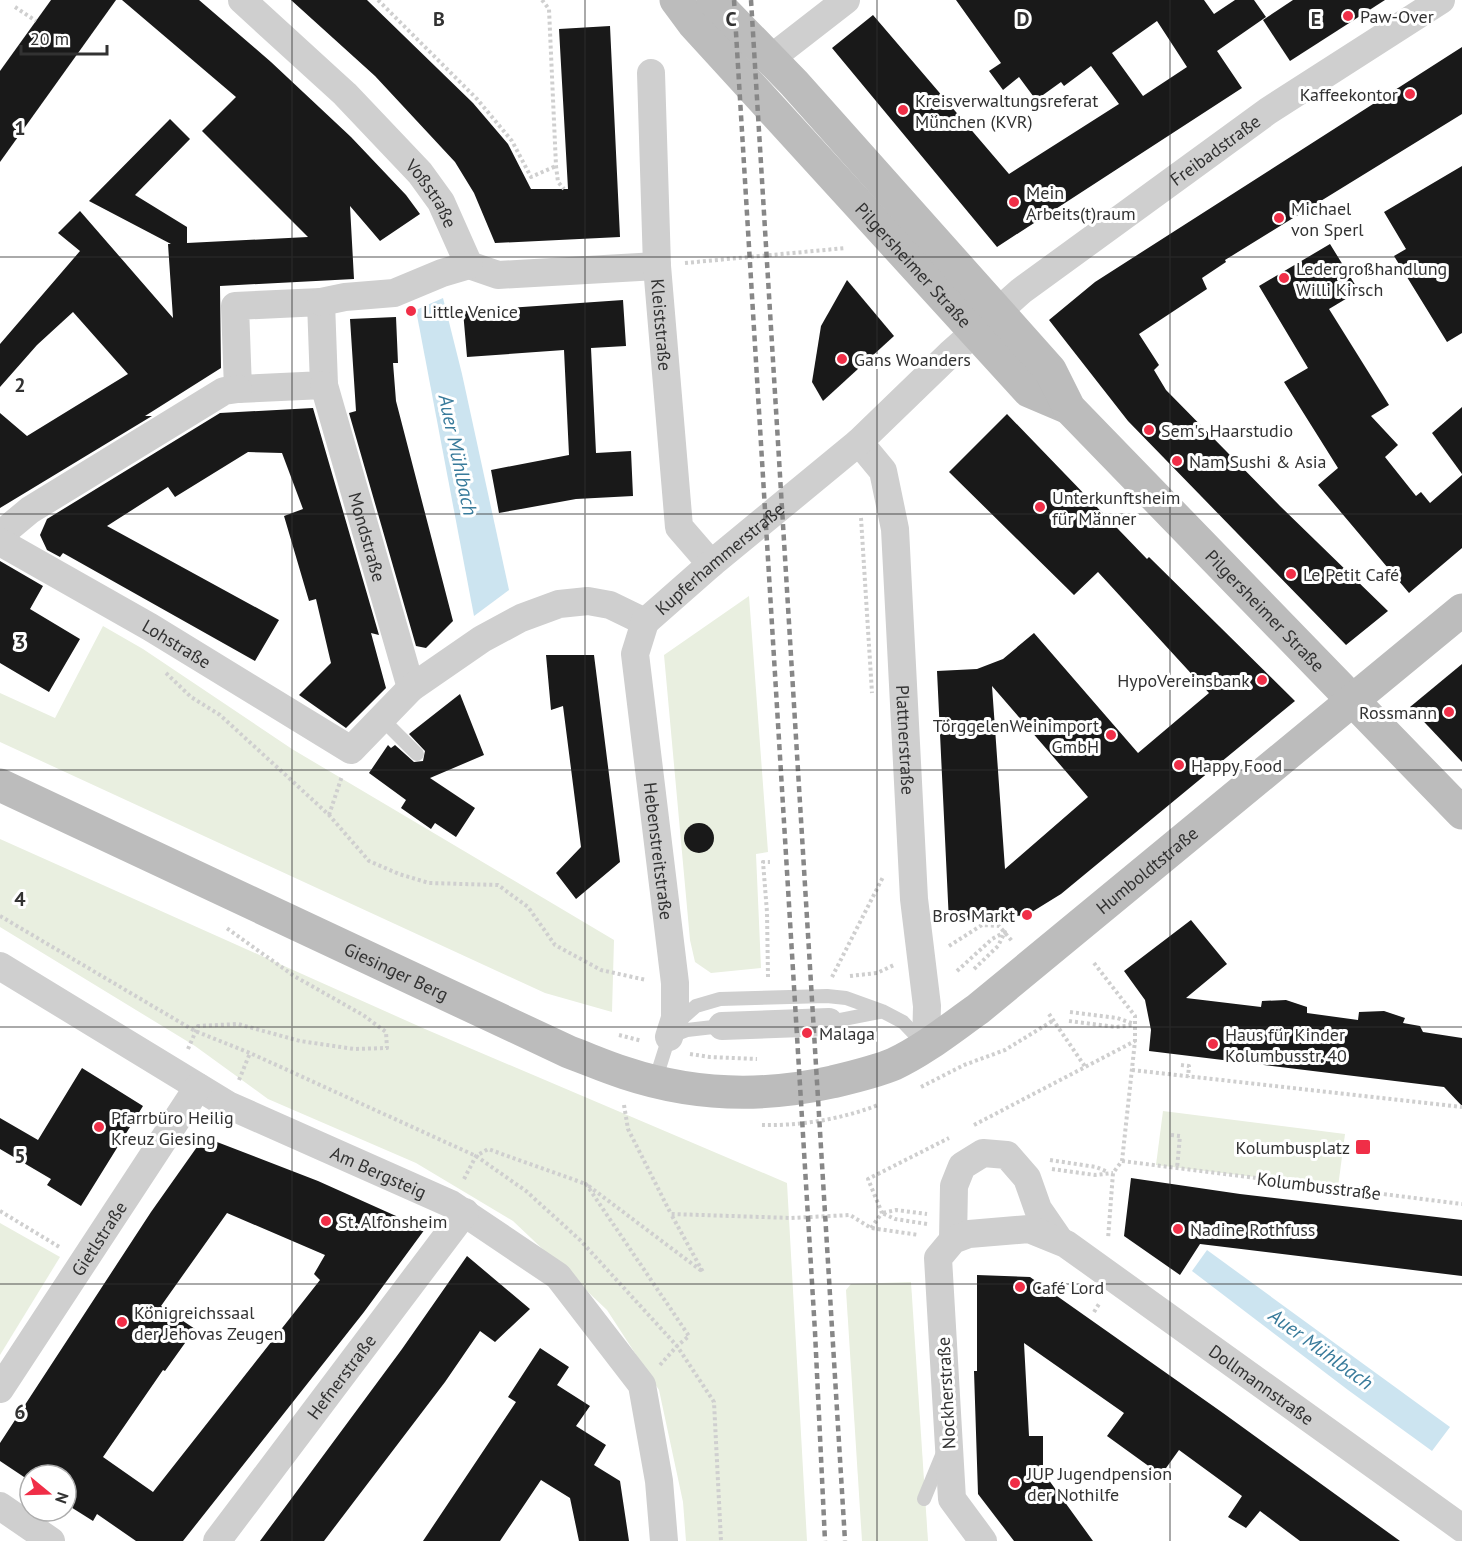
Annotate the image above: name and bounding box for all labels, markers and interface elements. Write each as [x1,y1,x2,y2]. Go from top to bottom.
place label: Paw-Over [1360,5,1434,28]
text: B [433,6,445,32]
text: C [725,6,737,32]
text: D [1017,6,1030,32]
text: E [1311,6,1321,32]
marker: Paw-Over [1341,9,1355,23]
scale bar [21,18,106,56]
text: 20 m [30,27,69,50]
place label: Kaffeekontor [1300,83,1398,106]
marker: Kaffeekontor [1403,87,1417,101]
place label: Kreisverwaltungsreferat München (KVR) [915,89,1098,133]
marker: Kreisverwaltungsreferat München (KVR) [896,103,910,117]
street label: Freibadstraße [1165,109,1265,190]
text: 1 [14,115,26,141]
street label: Voßstraße [400,153,462,231]
place label: Mein Arbeits(t)raum [1026,181,1136,225]
marker: Mein Arbeits(t)raum [1007,195,1021,209]
street label: Pilgersheimer Straße [851,197,977,332]
place label: Michael von Sperl [1291,197,1364,241]
marker: Michael von Sperl [1272,211,1286,225]
place label: Ledergroßhandlung Willi Kirsch [1296,257,1447,301]
marker: Ledergroßhandlung Willi Kirsch [1277,271,1291,285]
street label: Kleiststraße [647,278,677,372]
place label: Little Venice [423,300,518,323]
marker: Little Venice [404,304,418,318]
place label: Gans Woanders [854,348,971,371]
marker: Gans Woanders [835,352,849,366]
text: 2 [14,372,26,398]
water label: Auer Mühlbach [432,391,483,518]
place label: Sem's Haarstudio [1161,419,1293,442]
marker: Sem's Haarstudio [1142,423,1156,437]
place label: Nam Sushi & Asia [1189,450,1327,473]
marker: Nam Sushi & Asia [1170,454,1184,468]
place label: Unterkunftsheim für Männer [1052,486,1180,530]
street label: Mondstraße [344,489,391,584]
street label: Kupferhammerstraße [650,497,789,620]
marker: Unterkunftsheim für Männer [1033,500,1047,514]
street label: Pilgersheimer Straße [1201,544,1330,676]
place label: Le Petit Café [1303,563,1399,586]
marker: Le Petit Café [1284,567,1298,581]
street label: Lohstraße [139,614,216,673]
text: 3 [14,629,26,655]
place label: HypoVereinsbank [1117,669,1250,692]
marker: HypoVereinsbank [1255,673,1269,687]
street label: Plattnerstraße [892,684,920,795]
place label: Rossmann [1359,701,1437,724]
marker: Rossmann [1442,705,1456,719]
place label: TörggelenWeinimport GmbH [933,714,1099,758]
marker: TörggelenWeinimport GmbH [1104,728,1118,742]
place label: Happy Food [1191,754,1282,777]
marker: Happy Food [1172,758,1186,772]
street label: Hebenstreitstraße [639,781,679,921]
street label: Humboldtstraße [1091,821,1202,919]
text: 4 [14,886,26,912]
place label: Bros Markt [932,904,1015,927]
marker: Bros Markt [1020,908,1034,922]
street label: Giesinger Berg [341,937,452,1005]
place label: Malaga [819,1022,875,1045]
place label: Haus für Kinder Kolumbusstr. 40 [1225,1023,1347,1067]
marker: Malaga [800,1026,814,1040]
marker: Haus für Kinder Kolumbusstr. 40 [1206,1037,1220,1051]
place label: Pfarrbüro Heilig Kreuz Giesing [111,1106,234,1150]
marker: Pfarrbüro Heilig Kreuz Giesing [92,1120,106,1134]
place label: Kolumbusplatz [1236,1136,1350,1159]
marker: Kolumbusplatz [1354,1138,1372,1156]
street label: Am Bergsteig [327,1141,430,1203]
text: 5 [14,1143,26,1169]
street label: Kolumbusstraße [1256,1167,1382,1205]
street label: Gietlstraße [66,1197,132,1280]
place label: St. Alfonsheim [338,1210,447,1233]
marker: St. Alfonsheim [319,1214,333,1228]
place label: Nadine Rothfuss [1190,1218,1315,1241]
marker: Nadine Rothfuss [1171,1222,1185,1236]
place label: Café Lord [1032,1276,1104,1299]
marker: Café Lord [1013,1280,1027,1294]
place label: Königreichssaal der Jehovas Zeugen [134,1301,283,1345]
water label: Auer Mühlbach [1263,1302,1378,1396]
marker: Königreichssaal der Jehovas Zeugen [115,1315,129,1329]
street label: Hefnerstraße [302,1329,380,1424]
street label: Nockherstraße [932,1336,960,1450]
street label: Dollmannstraße [1205,1339,1319,1430]
text: 6 [14,1399,26,1425]
place label: JUP Jugendpension der Nothilfe [1026,1462,1172,1506]
north arrow [18,1463,78,1523]
marker: JUP Jugendpension der Nothilfe [1008,1476,1022,1490]
text: N [51,1490,73,1506]

